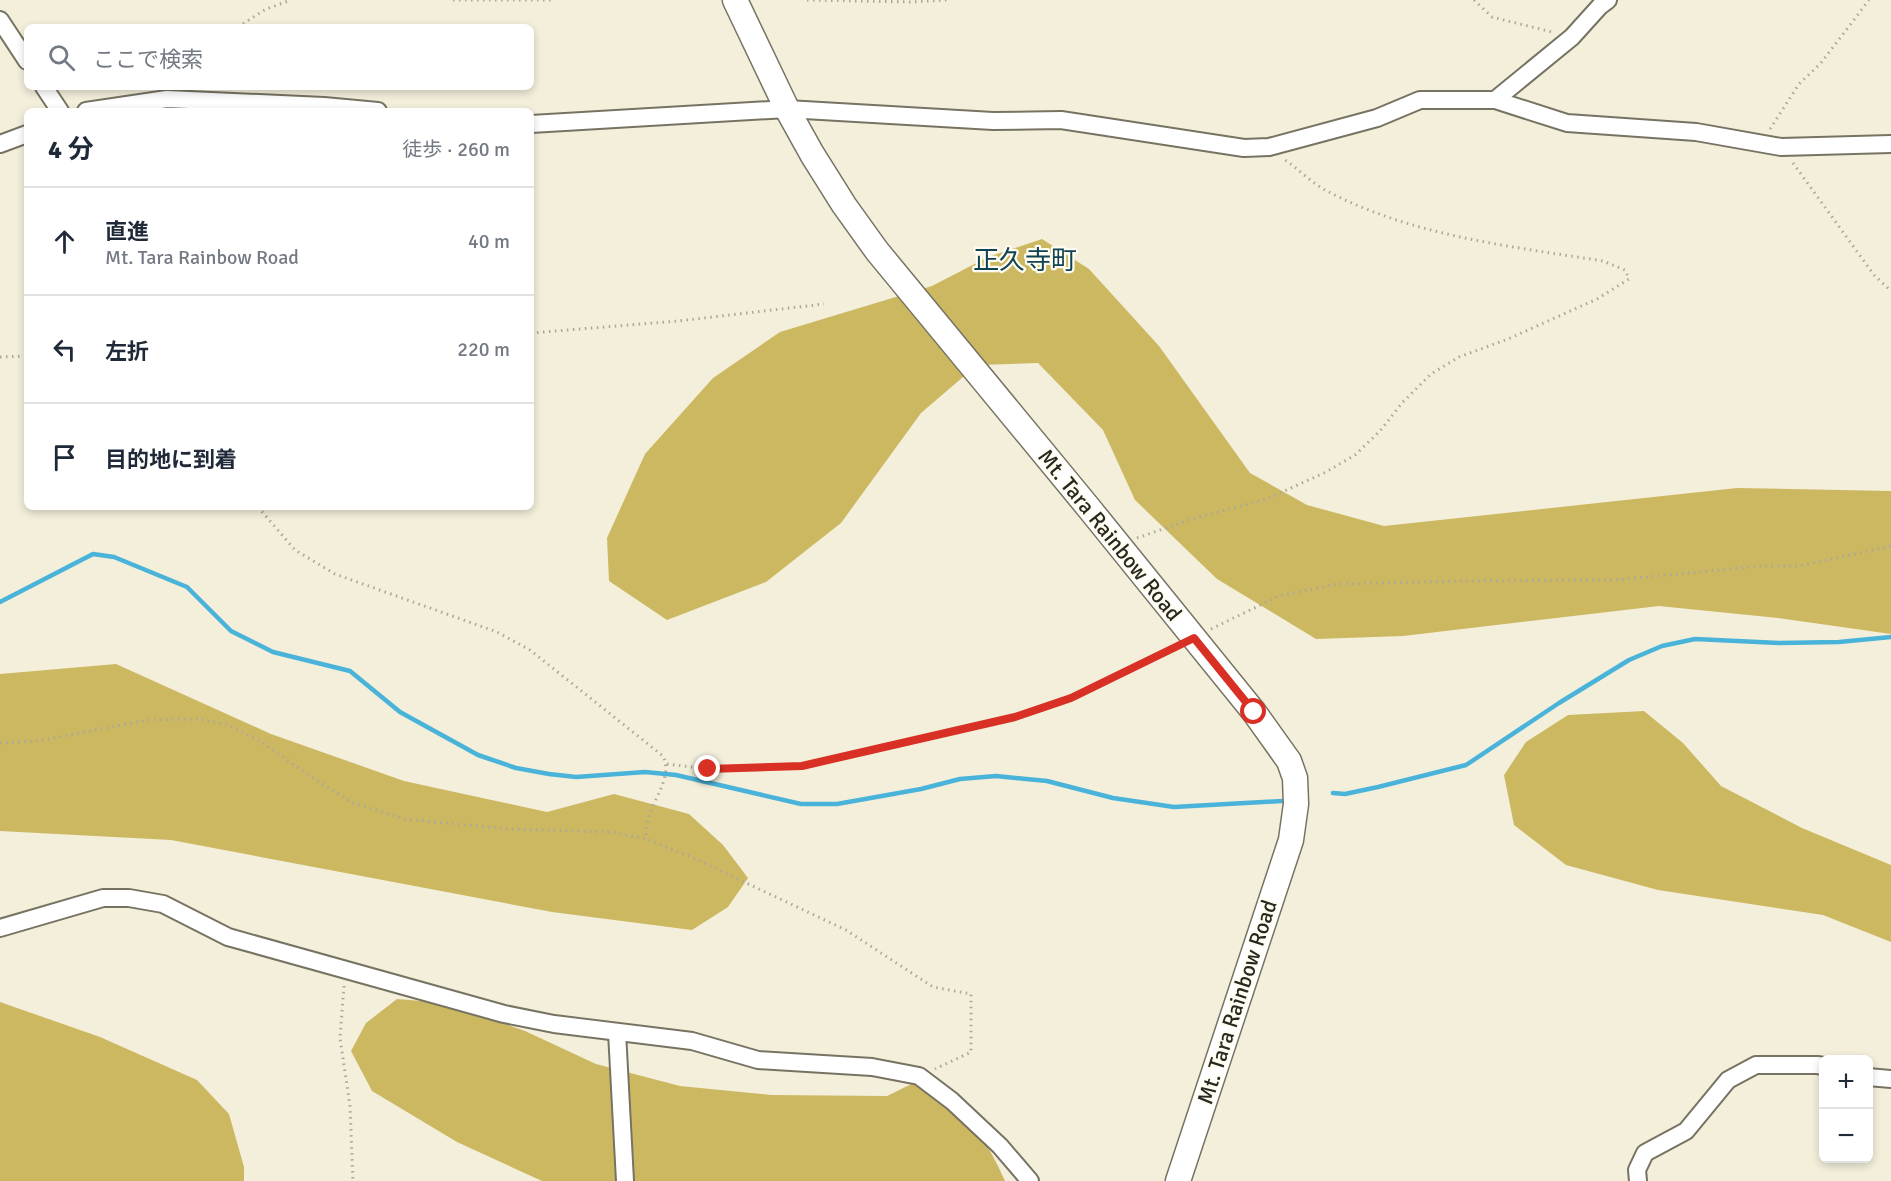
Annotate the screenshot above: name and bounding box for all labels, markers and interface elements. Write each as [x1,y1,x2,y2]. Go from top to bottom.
search box [24,24,534,90]
icon: search [45,41,78,74]
text: ここで検索 [93,46,203,73]
text: 4 分 [48,134,94,166]
text: 徒歩 · 260 m [402,137,510,162]
text: 直進 [105,218,149,245]
icon: ahead [48,225,81,258]
text: 40 m [468,229,510,254]
text: Mt. Tara Rainbow Road [105,245,299,270]
district label: 正久寺町 [973,245,1077,277]
icon: left [48,333,81,366]
text: 220 m [457,337,510,362]
text: 左折 [105,338,149,365]
icon: arrive [48,441,81,474]
street label: Mt. Tara Rainbow Road [1032,444,1188,626]
text: 目的地に到着 [105,446,237,473]
route start [1240,698,1266,724]
route end [694,755,720,781]
street label: Mt. Tara Rainbow Road [1191,896,1283,1108]
map controls [1819,1055,1873,1163]
button: + [1819,1055,1873,1109]
button: − [1819,1109,1873,1163]

